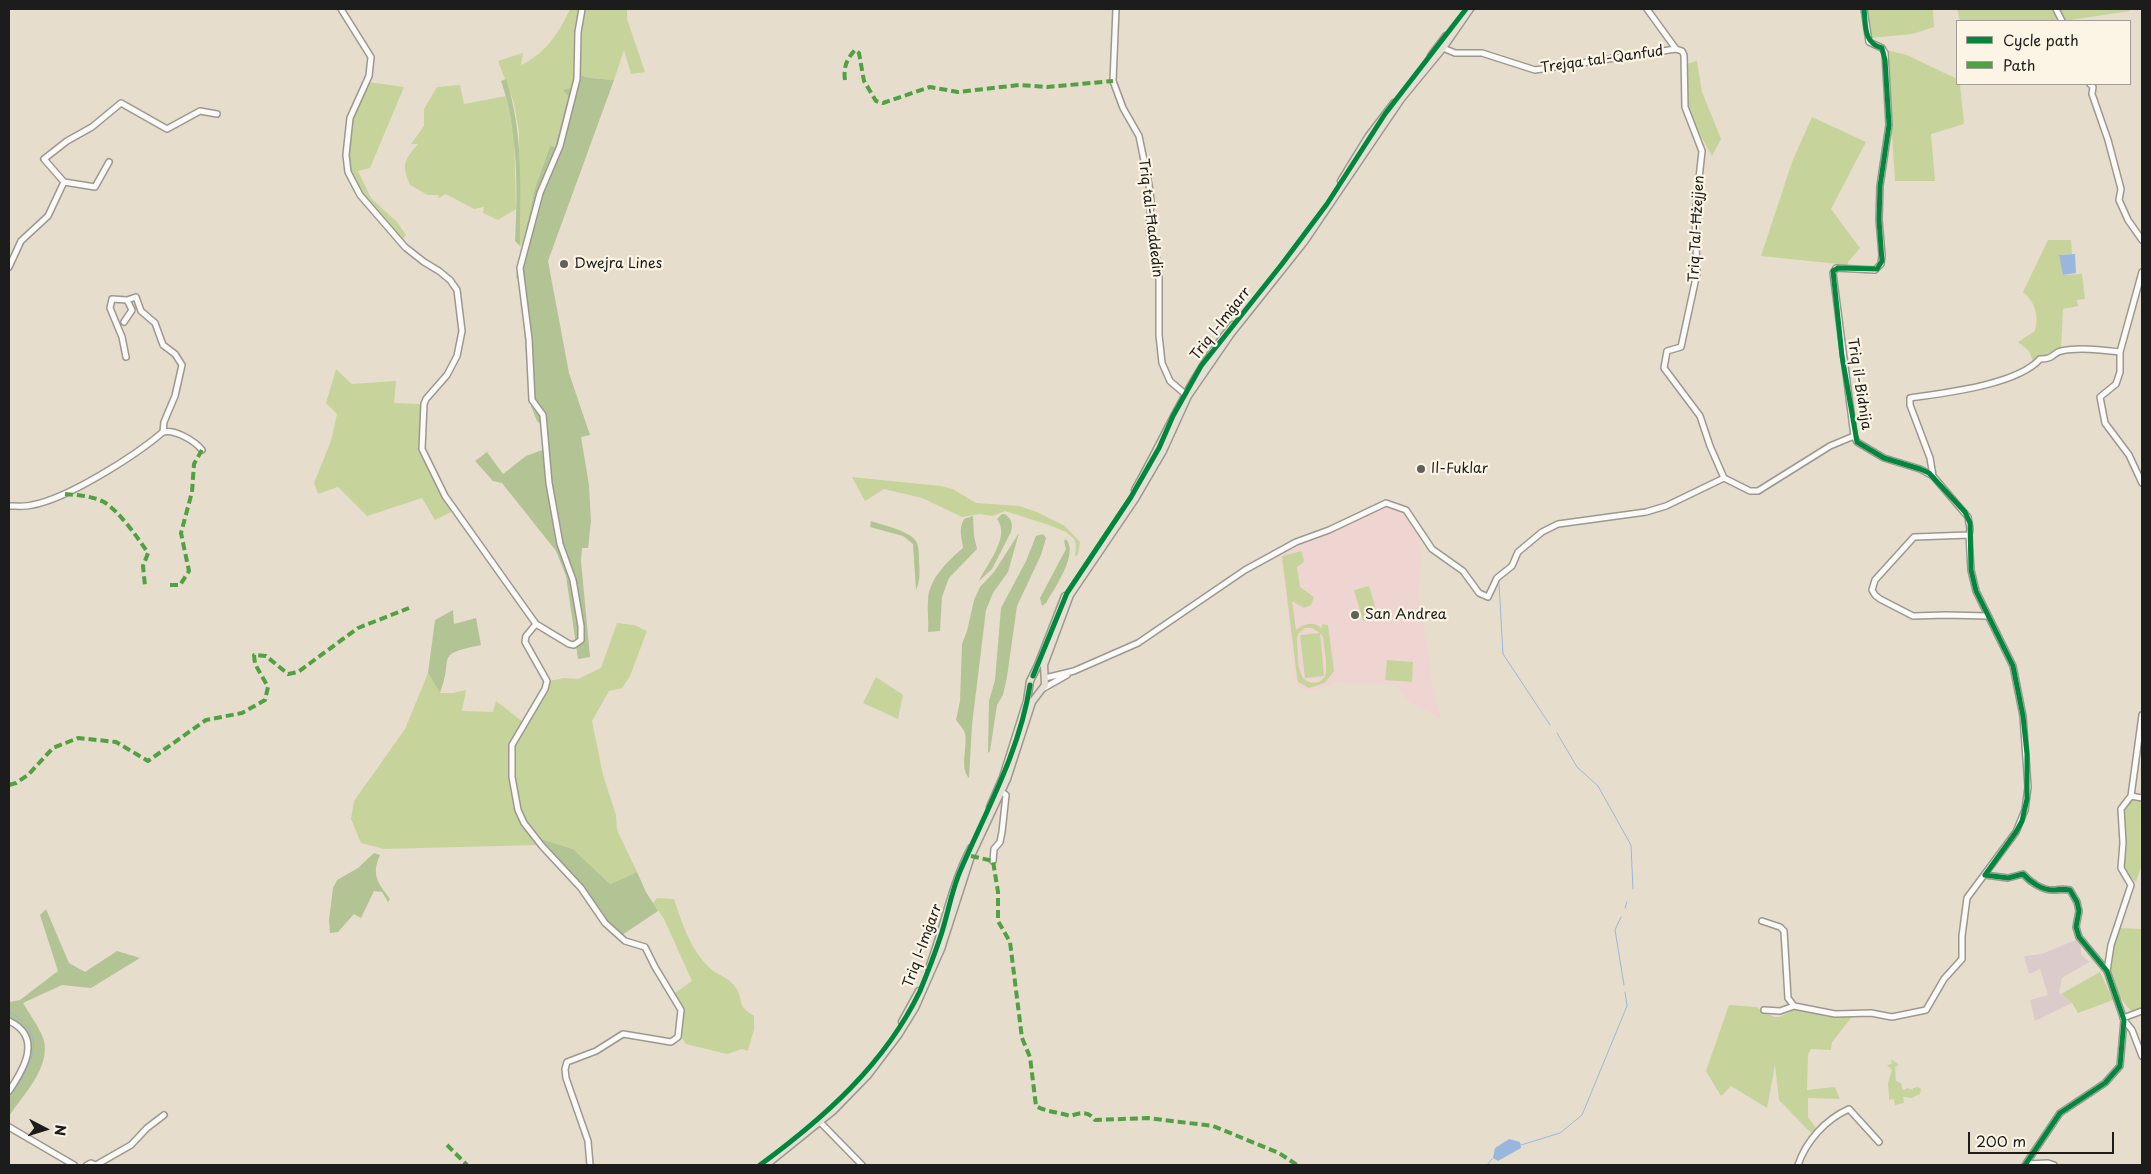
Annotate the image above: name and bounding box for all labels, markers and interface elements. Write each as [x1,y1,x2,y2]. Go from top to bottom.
legend [1956,20,2131,85]
text: Cycle path [2003,28,2079,51]
street label: Trejqa tal-Qanfud [1540,43,1664,77]
text: Path [2003,53,2035,76]
street label: Triq tal-Ħaddedin [1134,157,1166,279]
street label: Triq Tal-Ħżejjen [1686,175,1708,283]
place label: Dwejra Lines [574,256,662,272]
marker: Dwejra Lines [558,258,570,270]
street label: Triq l-Imġarr [1187,284,1255,364]
street label: Triq il-Bidnija [1843,337,1875,431]
place label: Il-Fuklar [1431,461,1488,477]
marker: Il-Fuklar [1415,463,1427,475]
place label: San Andrea [1365,607,1446,623]
marker: San Andrea [1349,609,1361,621]
street label: Triq l-Imġarr [900,902,946,990]
north arrow [20,1104,70,1154]
scale bar [1971,1122,2117,1154]
text: N [49,1124,71,1137]
text: 200 m [1976,1129,2026,1152]

